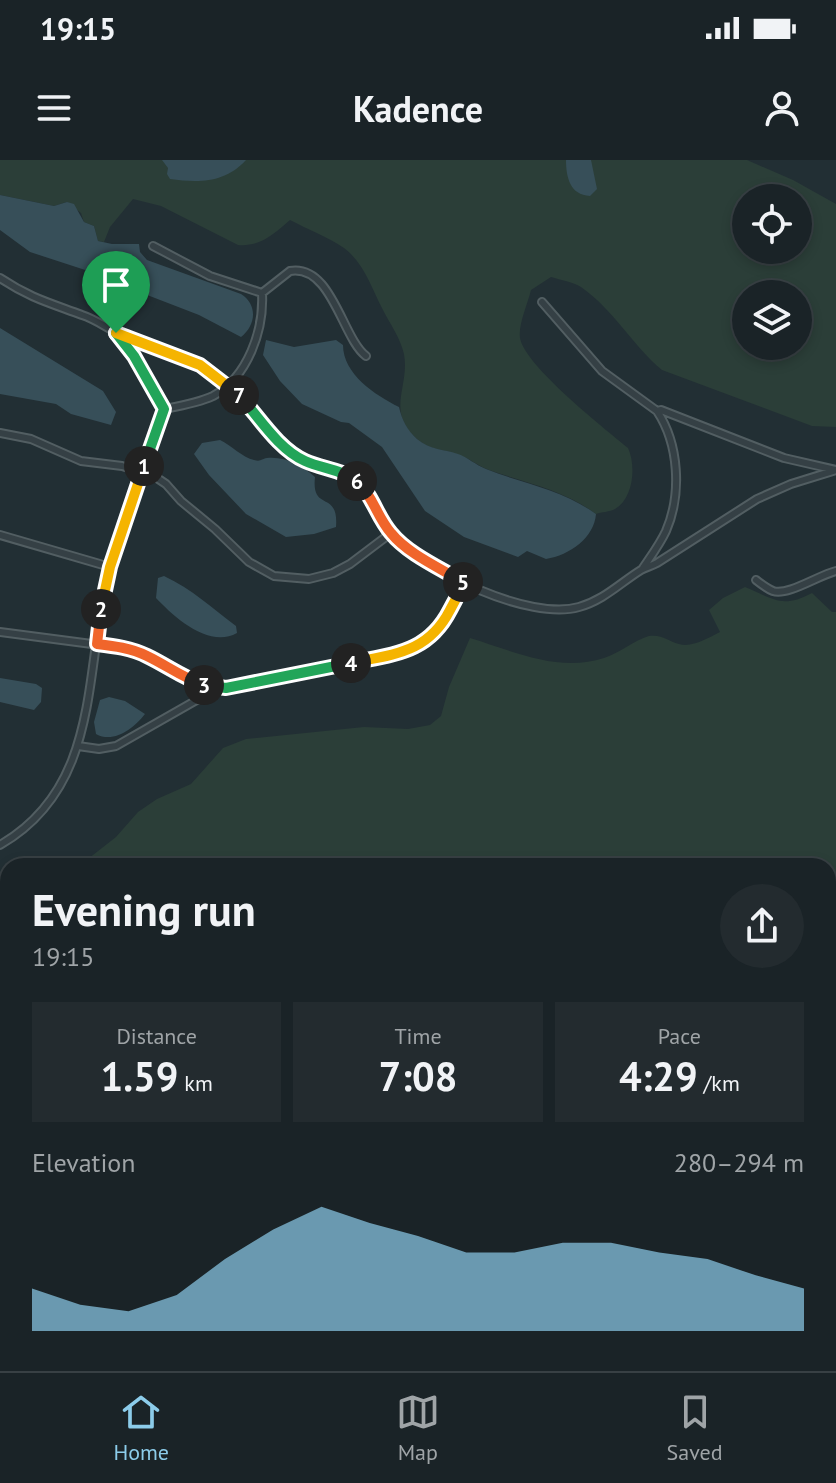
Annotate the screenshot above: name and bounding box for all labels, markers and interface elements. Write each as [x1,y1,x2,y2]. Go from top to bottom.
text: 19:15 [40,9,116,48]
text: Kadence [353,85,483,132]
icon: menu [32,86,76,130]
icon: person [760,86,804,130]
map controls [732,184,812,360]
button: locate [732,184,812,264]
pin [82,251,150,333]
icon: arrive [94,263,138,307]
button: layers [732,280,812,360]
pin: 7 [219,375,259,415]
text: 7 [233,381,245,409]
pin: 1 [124,446,164,486]
text: 1 [138,452,150,480]
pin: 6 [337,461,377,501]
text: 6 [351,467,363,495]
pin: 5 [443,562,483,602]
text: 5 [457,568,469,596]
pin: 2 [81,589,121,629]
text: 2 [95,595,107,623]
pin: 4 [331,643,371,683]
text: 4 [345,649,357,677]
pin: 3 [184,665,224,705]
text: 3 [198,671,210,699]
text: Evening run [32,881,256,938]
button: share [720,884,804,968]
text: 19:15 [32,940,94,973]
text: Distance [116,1022,197,1050]
text: Time [394,1022,442,1050]
text: Pace [658,1022,701,1050]
text: 1.59 [101,1050,178,1102]
text: 7:08 [379,1050,457,1102]
text: 4:29 [619,1050,698,1102]
text: km [178,1069,213,1097]
text: /km [698,1069,740,1097]
text: Elevation [32,1146,136,1179]
text: 280–294 m [674,1146,804,1179]
tab: Home [113,1390,169,1466]
tab: Map [396,1390,440,1466]
tab: Saved [667,1390,723,1466]

